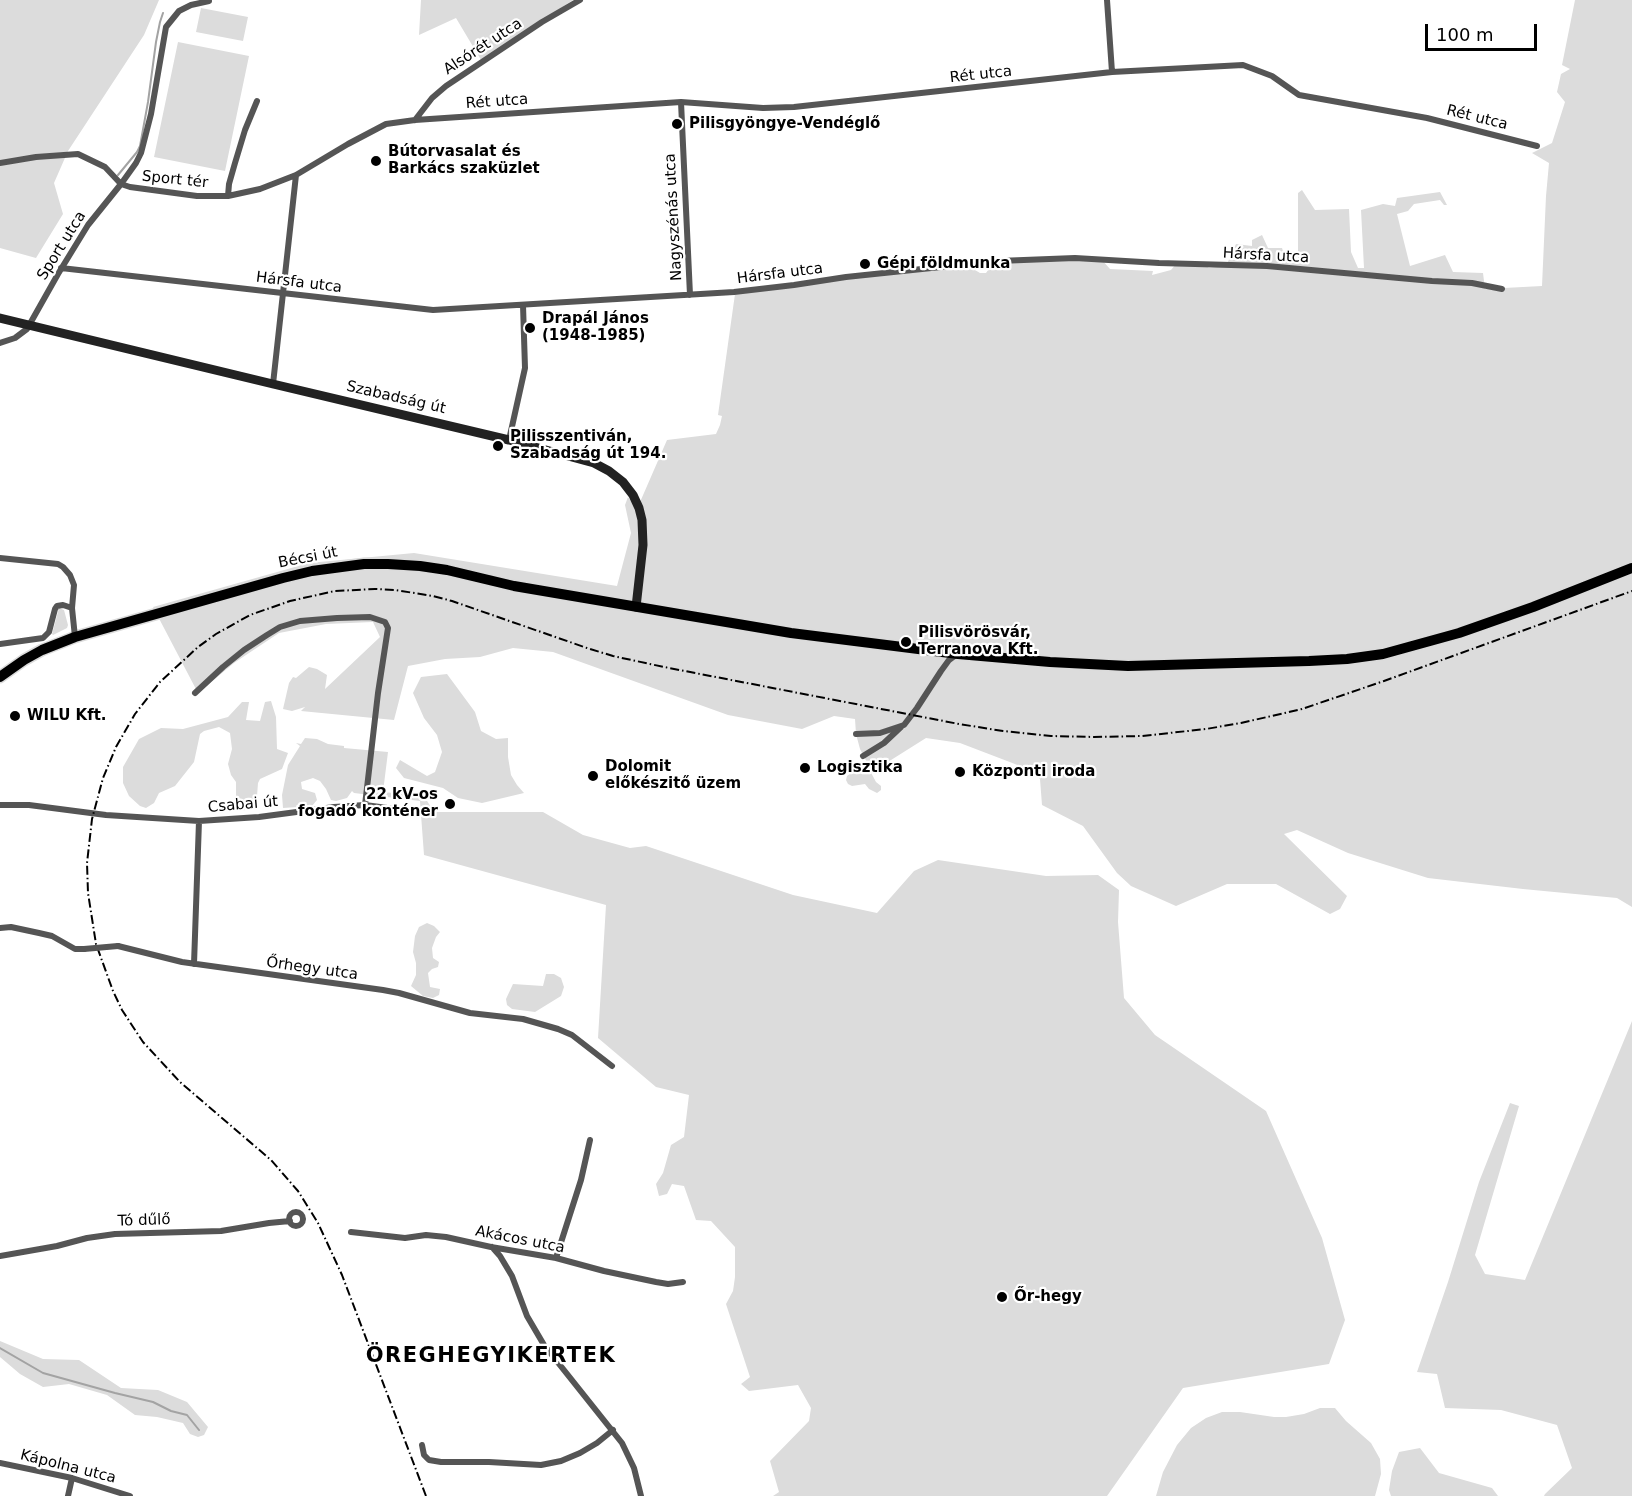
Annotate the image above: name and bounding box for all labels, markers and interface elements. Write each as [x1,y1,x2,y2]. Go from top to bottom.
scale bar [1428,12,1540,50]
street label: Alsórét utca [440,15,526,79]
text: 100 m [1436,24,1494,45]
street label: Rét utca [949,63,1013,87]
street label: Rét utca [465,91,529,113]
street label: Rét utca [1445,102,1509,134]
place label: Pilisgyöngye-Vendéglő [689,115,880,133]
marker: Pilisgyöngye-Vendéglő [670,117,684,131]
place label: Bútorvasalat és Barkács szaküzlet [388,143,540,178]
street label: Nagyszénás utca [662,153,686,281]
marker: Bútorvasalat és Barkács szaküzlet [369,154,383,168]
street label: Sport tér [141,168,209,192]
street label: Sport utca [34,208,90,284]
street label: Hársfa utca [1222,245,1310,267]
place label: Gépi földmunka [877,255,1010,273]
marker: Gépi földmunka [858,257,872,271]
street label: Hársfa utca [736,260,824,288]
street label: Hársfa utca [255,269,343,297]
place label: Drapál János (1948-1985) [542,310,649,345]
marker: Drapál János (1948-1985) [523,321,537,335]
street label: Szabadság út [345,378,447,418]
place label: Pilisszentiván, Szabadság út 194. [510,428,666,463]
marker: Pilisszentiván, Szabadság út 194. [491,439,505,453]
street label: Bécsi út [277,543,339,573]
place label: Pilisvörösvár, Terranova Kft. [918,624,1038,659]
marker: Pilisvörösvár, Terranova Kft. [899,635,913,649]
place label: WILU Kft. [27,707,107,725]
marker: WILU Kft. [8,709,22,723]
place label: Dolomit előkészitő üzem [605,758,741,793]
place label: Logisztika [817,759,903,777]
marker: Logisztika [798,761,812,775]
place label: Központi iroda [972,763,1095,781]
marker: Központi iroda [953,765,967,779]
marker: Dolomit előkészitő üzem [586,769,600,783]
place label: 22 kV-os fogadó konténer [298,786,438,821]
street label: Csabai út [207,793,279,817]
marker: 22 kV-os fogadó konténer [443,797,457,811]
street label: Őrhegy utca [265,954,359,984]
street label: Tó dűlő [117,1211,171,1231]
street label: Akácos utca [474,1223,566,1257]
place label: Őr-hegy [1014,1288,1082,1306]
marker: Őr-hegy [995,1290,1009,1304]
district label: ÖREGHEGYIKERTEK [366,1344,616,1370]
street label: Kápolna utca [18,1446,118,1488]

